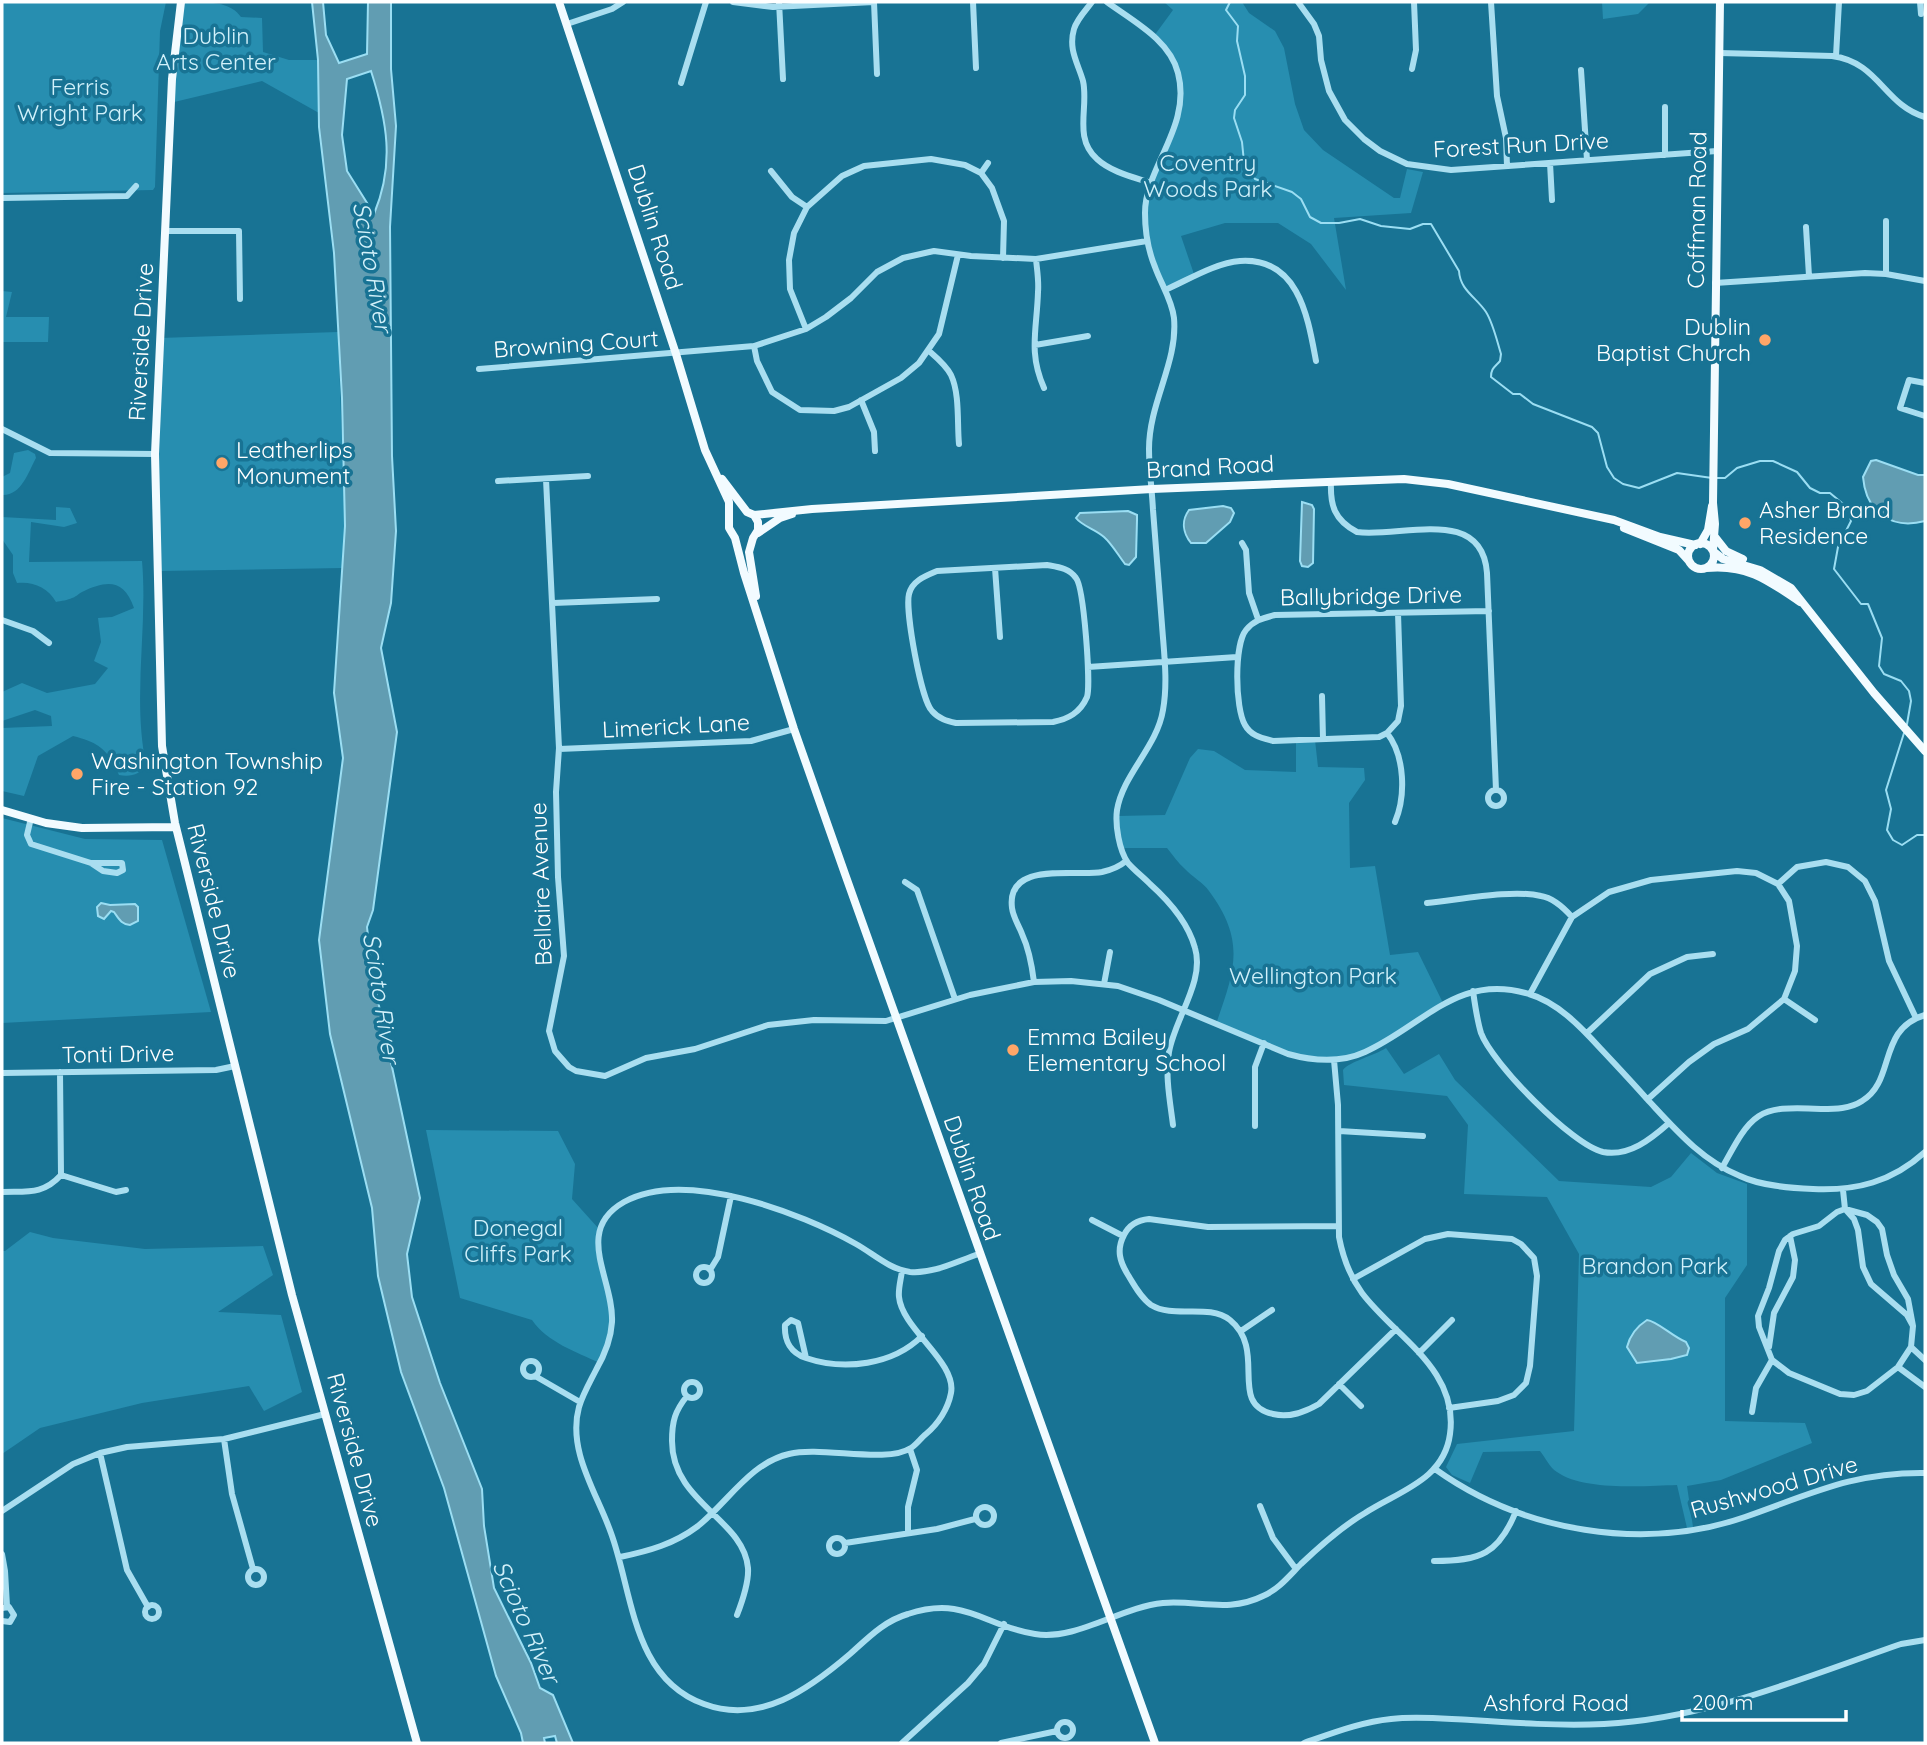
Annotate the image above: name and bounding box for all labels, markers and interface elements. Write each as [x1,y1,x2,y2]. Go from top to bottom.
park label: Dublin Arts Center [156,21,276,76]
park label: Ferris Wright Park [17,72,143,127]
street label: Forest Run Drive [1432,125,1610,164]
street label: Coffman Road [1681,131,1712,289]
park label: Coventry Woods Park [1143,148,1273,203]
street label: Dublin Road [622,160,689,293]
water label: Scioto River [347,200,400,337]
street label: Riverside Drive [122,262,159,422]
place label: Dublin Baptist Church [1596,312,1751,367]
street label: Browning Court [492,323,660,364]
marker: Dublin Baptist Church [1757,332,1773,348]
place label: Leatherlips Monument [236,435,353,490]
street label: Brand Road [1145,449,1275,484]
marker: Leatherlips Monument [214,455,230,471]
place label: Asher Brand Residence [1759,495,1891,550]
marker: Asher Brand Residence [1737,515,1753,531]
street label: Ballybridge Drive [1280,579,1462,612]
street label: Limerick Lane [601,707,751,744]
place label: Washington Township Fire - Station 92 [91,746,323,801]
marker: Washington Township Fire - Station 92 [69,766,85,782]
street label: Bellaire Avenue [523,802,558,966]
street label: Riverside Drive [181,820,248,981]
water label: Scioto River [357,931,407,1068]
park label: Wellington Park [1229,961,1397,990]
place label: Emma Bailey Elementary School [1027,1022,1226,1077]
street label: Tonti Drive [61,1038,175,1069]
marker: Emma Bailey Elementary School [1005,1042,1021,1058]
street label: Dublin Road [938,1111,1007,1244]
park label: Donegal Cliffs Park [464,1213,572,1268]
park label: Brandon Park [1582,1251,1728,1280]
street label: Riverside Drive [321,1370,390,1530]
street label: Rushwood Drive [1687,1449,1861,1524]
water label: Scioto River [487,1556,568,1690]
scale bar [1682,1678,1846,1722]
street label: Ashford Road [1483,1688,1629,1717]
text: 200 m [1692,1689,1754,1715]

